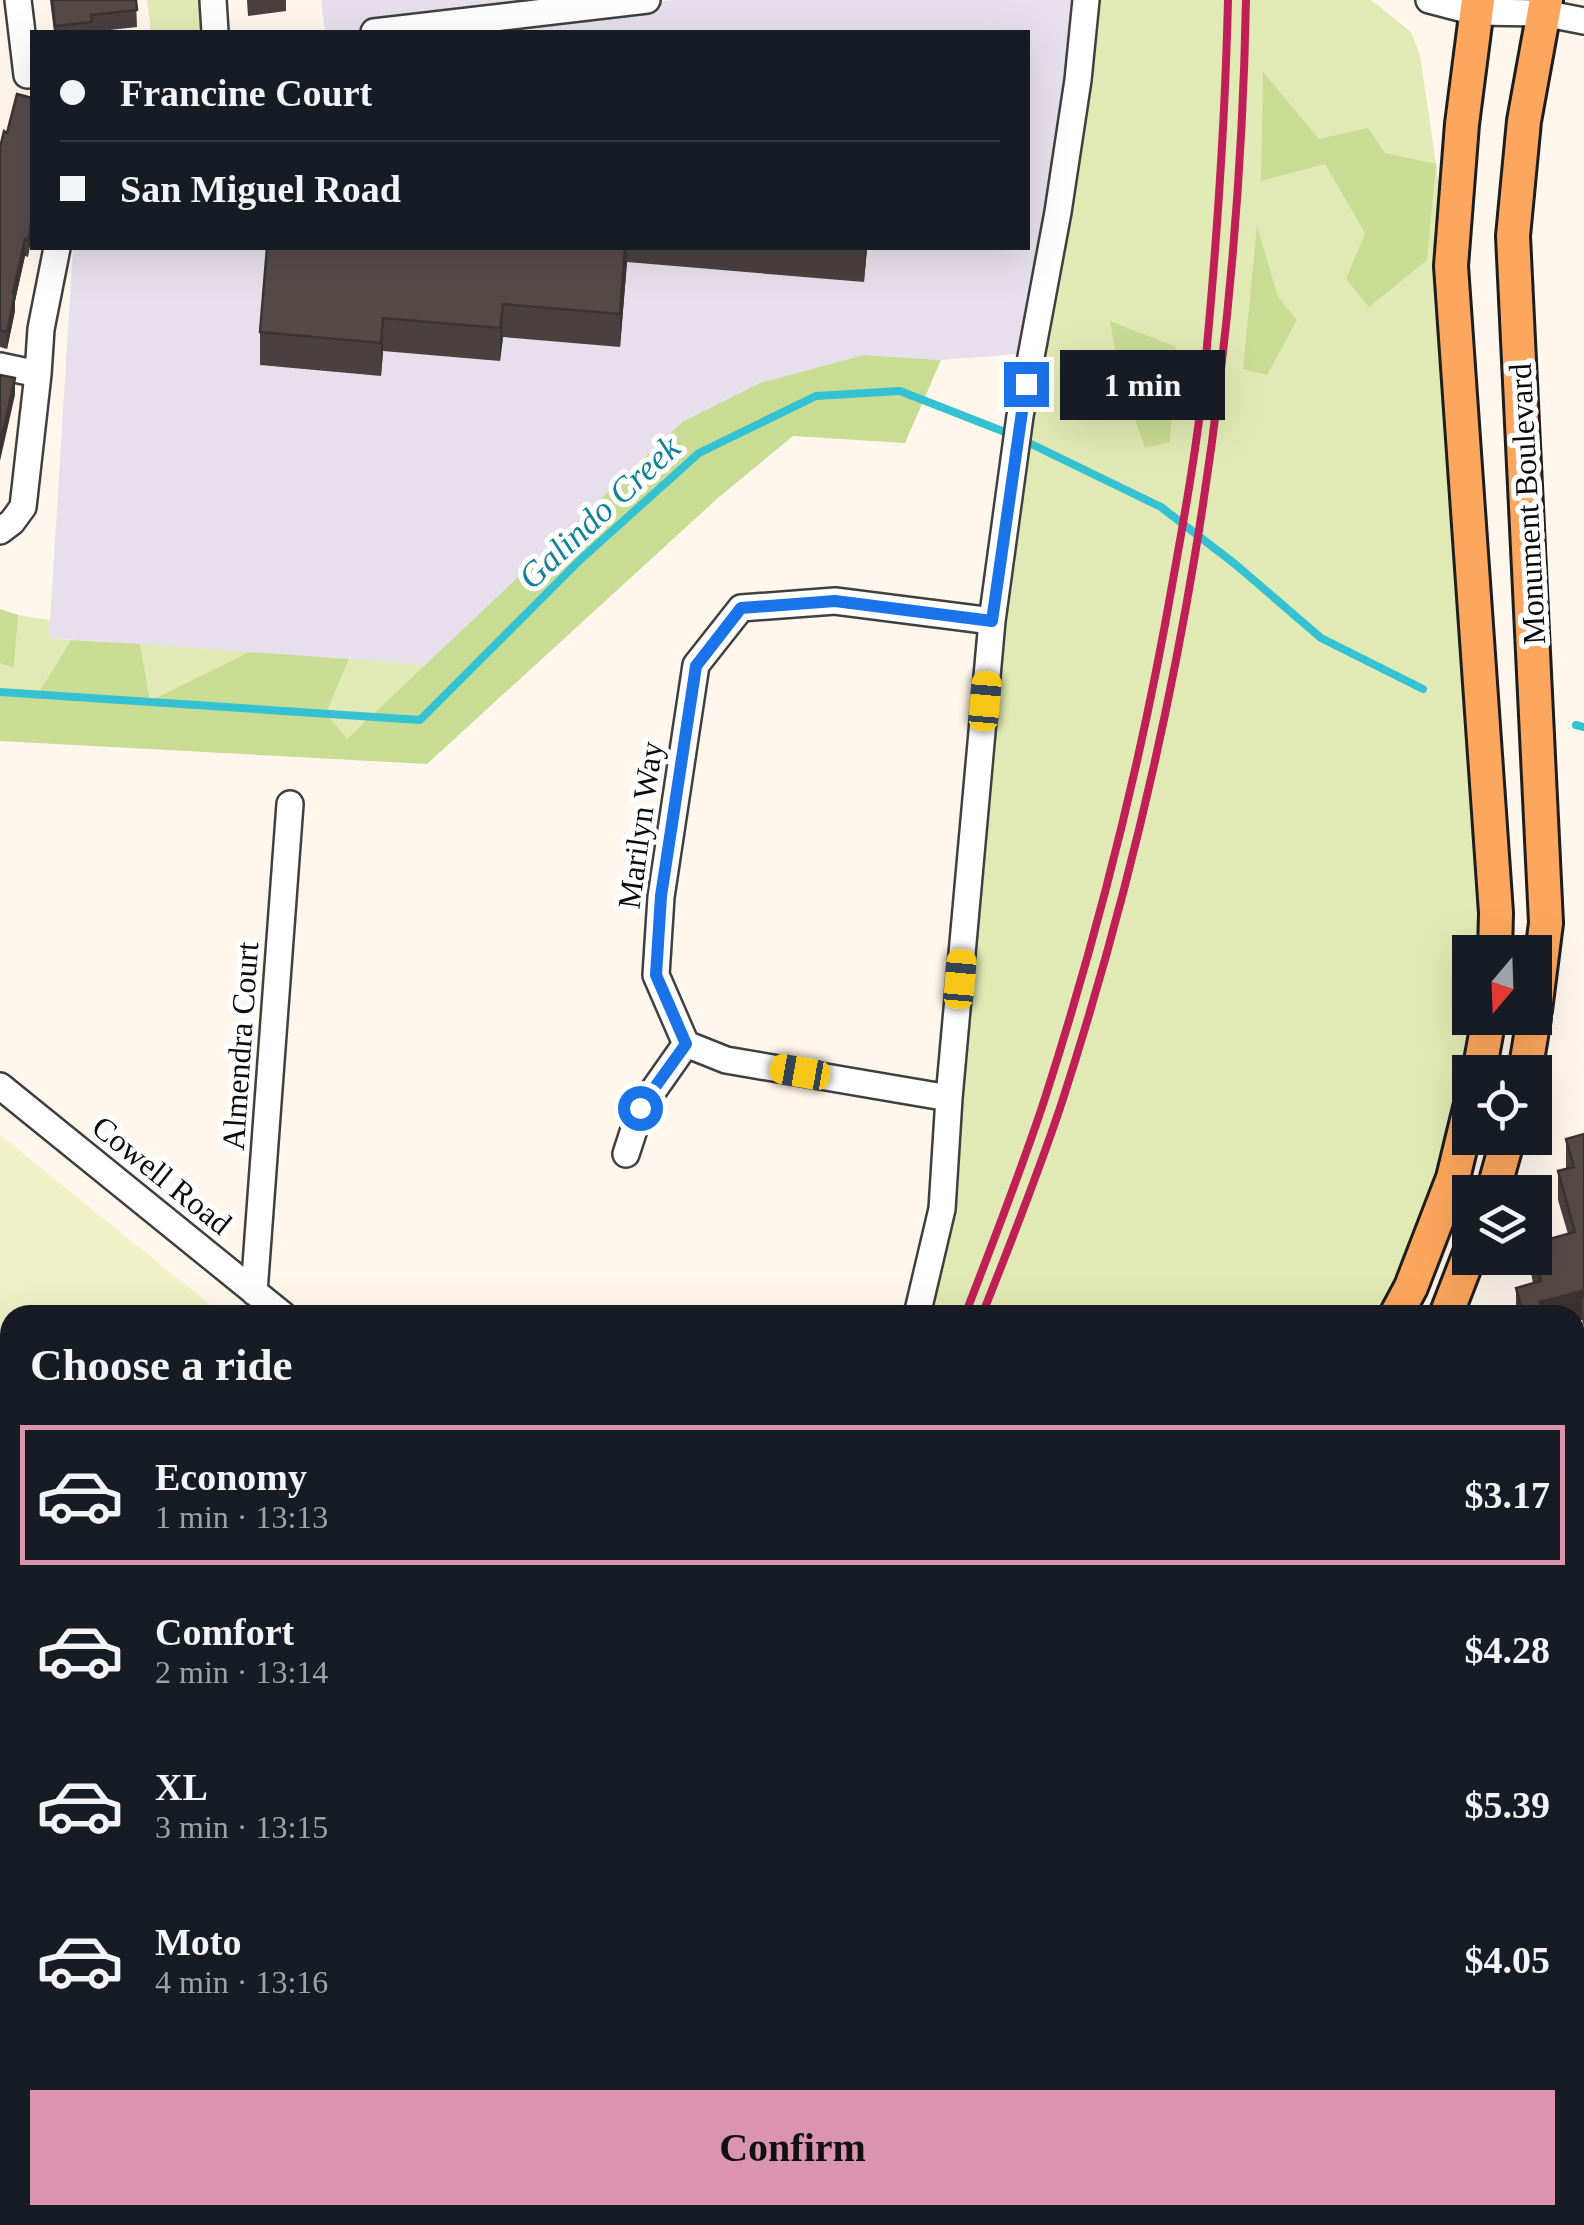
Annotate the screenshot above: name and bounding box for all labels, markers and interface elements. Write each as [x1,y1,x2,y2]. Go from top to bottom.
text: Francine Court [120,72,372,114]
text: San Miguel Road [120,168,401,210]
callout: 1 min [1061,349,1226,419]
route end [1004,362,1049,407]
street label: Monument Boulevard [1502,362,1552,646]
text: 1 min [1104,367,1181,403]
water label: Galindo Creek [511,427,689,597]
car [967,670,1003,732]
street label: Marilyn Way [610,739,670,911]
north arrow [1452,935,1552,1035]
map controls [1452,935,1552,1275]
street label: Almendra Court [215,940,265,1151]
car [942,948,978,1010]
car [768,1052,832,1092]
button: locate [1452,1055,1552,1155]
route start [618,1086,663,1131]
street label: Cowell Road [85,1108,239,1242]
button: layers [1452,1175,1552,1275]
text: Choose a ride [30,1340,293,1390]
icon: car [35,1450,125,1540]
text: Economy [155,1456,307,1498]
text: $3.17 [1465,1474,1550,1516]
text: 1 min · 13:13 [155,1499,328,1535]
icon: car [35,1605,125,1695]
text: Comfort [155,1611,294,1653]
text: $4.28 [1465,1629,1550,1671]
text: 2 min · 13:14 [155,1654,328,1690]
icon: car [35,1760,125,1850]
text: XL [155,1766,208,1808]
text: $5.39 [1465,1784,1550,1826]
text: 3 min · 13:15 [155,1809,328,1845]
icon: car [35,1915,125,2005]
text: Moto [155,1921,242,1963]
text: $4.05 [1465,1939,1550,1981]
text: 4 min · 13:16 [155,1964,328,2000]
button: Confirm [30,2090,1555,2205]

